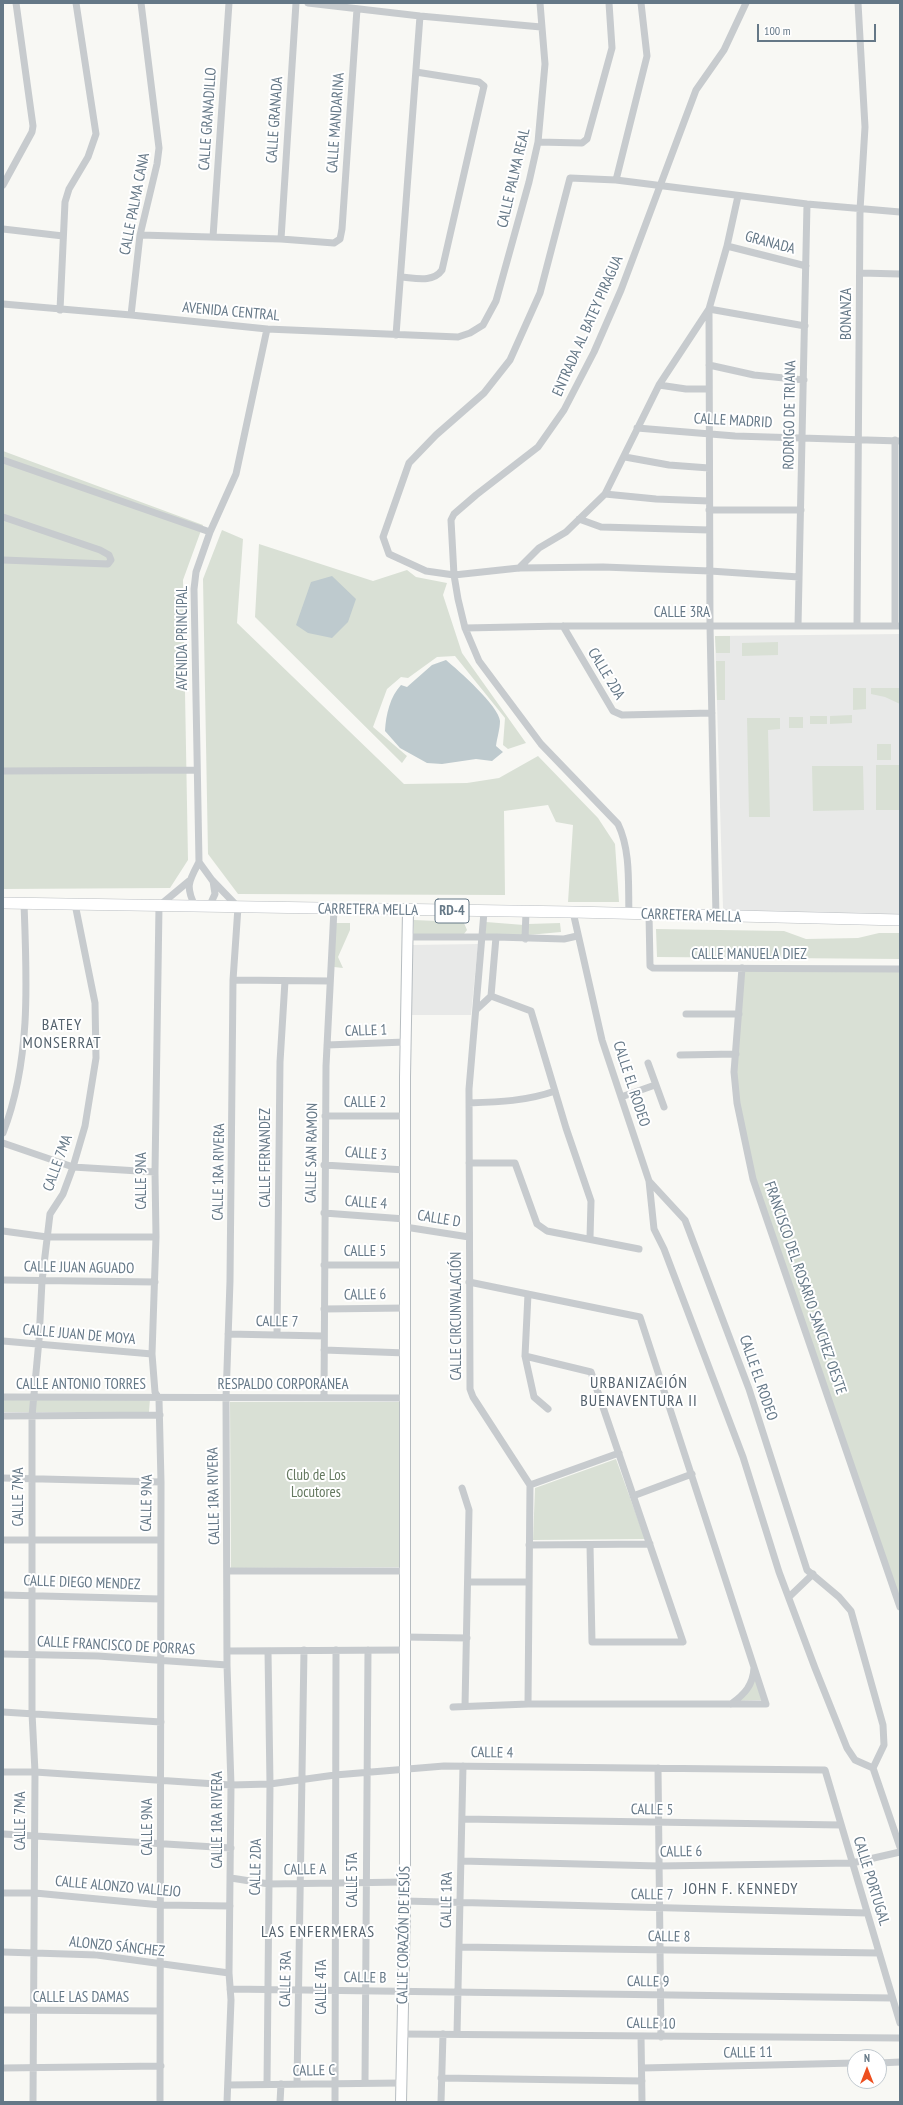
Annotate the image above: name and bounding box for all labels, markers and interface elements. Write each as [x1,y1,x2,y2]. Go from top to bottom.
scale bar [759,16,878,42]
text: 100 m [764,23,791,38]
street label: CALLE GRANADILLO [195,67,221,171]
street label: CALLE MANDARINA [324,72,348,174]
street label: CALLE GRANADA [263,76,287,164]
street label: CALLE PALMA REAL [494,126,534,230]
street label: CALLE PALMA CANA [116,151,154,257]
street label: GRANADA [743,228,797,258]
street label: ENTRADA AL BATEY PIRAGUA [549,253,627,399]
street label: BONANZA [838,288,856,340]
street label: AVENIDA CENTRAL [182,299,280,325]
street label: RODRIGO DE TRIANA [780,360,800,470]
street label: CALLE MADRID [693,410,773,432]
street label: AVENIDA PRINCIPAL [174,586,192,690]
street label: CALLE 3RA [654,604,710,622]
street label: CALLE 2DA [584,645,628,703]
road number: RD-4 [435,899,469,923]
street label: CARRETERA MELLA [318,900,418,920]
street label: CARRETERA MELLA [641,905,741,927]
street label: CALLE MANUELA DIEZ [691,946,807,964]
district label: BATEY MONSERRAT [22,1015,102,1053]
street label: CALLE 1 [344,1021,388,1041]
street label: CALLE EL RODEO [609,1039,653,1129]
street label: CALLE 2 [344,1094,386,1112]
street label: CALLE SAN RAMON [302,1103,322,1203]
street label: CALLE FERNANDEZ [257,1108,275,1208]
street label: CALLE 1RA RIVERA [209,1123,229,1221]
street label: CALLE 7MA [39,1132,77,1194]
street label: CALLE 3 [344,1144,388,1164]
street label: CALLE 9NA [133,1152,151,1210]
street label: FRANCISCO DEL ROSARIO SANCHEZ OESTE [760,1179,850,1397]
street label: CALLE 4 [344,1193,388,1213]
street label: CALLE D [416,1207,462,1231]
street label: CALLE 5 [344,1243,386,1261]
street label: CALLE CIRCUNVALACIÓN [448,1252,466,1380]
street label: CALLE JUAN AGUADO [24,1258,134,1278]
street label: CALLE 6 [344,1286,386,1304]
street label: CALLE 7 [256,1313,298,1331]
street label: CALLE JUAN DE MOYA [22,1321,136,1349]
street label: CALLE EL RODEO [735,1333,781,1423]
district label: URBANIZACIÓN BUENAVENTURA II [580,1373,698,1411]
street label: CALLE ANTONIO TORRES [16,1376,146,1394]
street label: RESPALDO CORPORANEA [218,1376,348,1394]
street label: CALLE 1RA RIVERA [204,1447,224,1545]
street label: CALLE 7MA [10,1467,28,1527]
park label: Club de Los Locutores [286,1467,346,1502]
street label: CALLE 9NA [137,1474,157,1532]
street label: CALLE DIEGO MENDEZ [23,1572,141,1594]
street label: CALLE FRANCISCO DE PORRAS [36,1633,196,1659]
street label: CALLE 4 [471,1744,513,1762]
street label: CALLE 1RA RIVERA [209,1771,227,1869]
street label: CALLE 7MA [12,1791,30,1851]
street label: CALLE 9NA [139,1798,157,1856]
street label: CALLE 5 [631,1801,673,1819]
street label: CALLE PORTUGAL [849,1834,893,1928]
street label: CALLE 2DA [247,1838,265,1896]
street label: CALLE 6 [660,1843,702,1861]
street label: CALLE 5TA [344,1852,362,1908]
street label: CALLE A [283,1861,327,1879]
street label: CALLE CORAZÓN DE JESÚS [394,1866,414,2004]
street label: CALLE 1RA [438,1872,456,1928]
street label: CALLE ALONZO VALLEJO [54,1873,182,1901]
district label: JOHN F. KENNEDY [683,1879,799,1899]
street label: CALLE 7 [631,1886,673,1904]
district label: LAS ENFERMERAS [261,1922,375,1942]
street label: CALLE 8 [648,1928,690,1946]
street label: ALONZO SÁNCHEZ [68,1933,166,1961]
street label: CALLE 3RA [277,1951,295,2007]
street label: CALLE 4TA [313,1959,331,2015]
street label: CALLE B [343,1969,387,1987]
street label: CALLE 9 [627,1973,669,1991]
street label: CALLE LAS DAMAS [33,1989,129,2007]
street label: CALLE 10 [626,2015,676,2033]
street label: CALLE 11 [723,2044,773,2062]
north arrow [847,2049,887,2089]
text: N [864,2051,870,2065]
street label: CALLE C [293,2062,335,2080]

